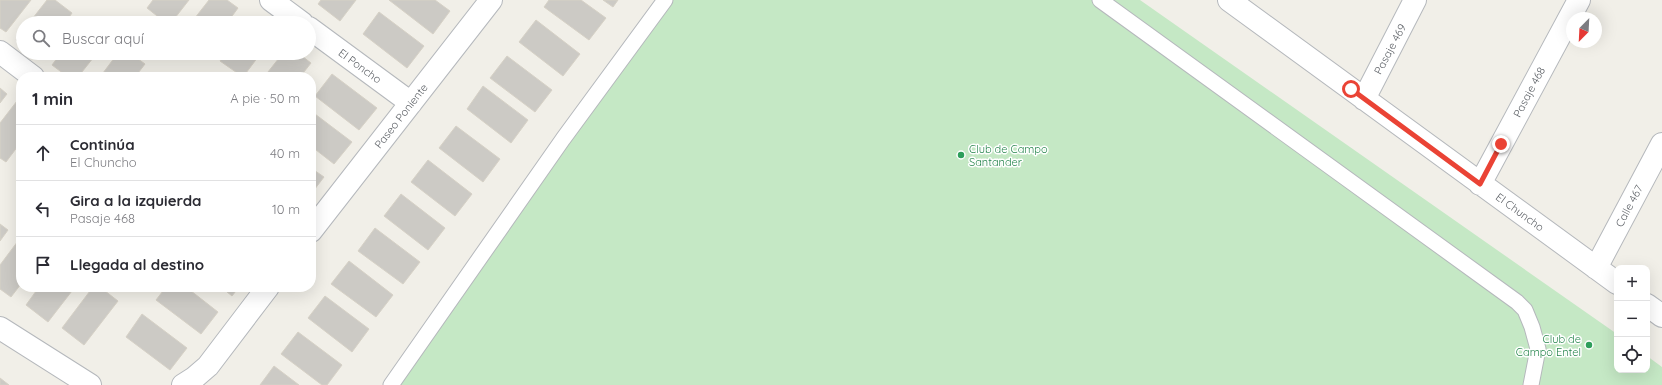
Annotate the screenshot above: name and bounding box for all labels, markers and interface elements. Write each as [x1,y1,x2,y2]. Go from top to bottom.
north arrow [1566,12,1602,48]
search box [16,16,316,60]
street label: Pasaje 469 [1371,21,1409,77]
icon: search [30,27,52,49]
text: Buscar aquí [62,29,144,48]
street label: El Poncho [336,46,385,87]
street label: Pasaje 468 [1510,64,1548,120]
route start [1342,80,1360,98]
street label: Paseo Poniente [371,81,431,151]
text: 1 min [32,88,73,109]
text: A pie · 50 m [230,90,300,106]
text: Continúa [70,135,135,154]
route end [1492,135,1510,153]
icon: ahead [32,142,54,164]
place label: Club de Campo Santander [969,142,1048,169]
text: 40 m [270,145,300,161]
marker: Club de Campo Santander [956,150,966,160]
text: El Chuncho [70,154,137,170]
street label: Calle 467 [1612,182,1646,229]
street label: El Chuncho [1493,190,1547,234]
text: Gira a la izquierda [70,191,202,210]
icon: left [32,198,54,220]
text: 10 m [272,201,300,217]
text: Pasaje 468 [70,210,135,226]
icon: arrive [32,254,54,276]
text: Llegada al destino [70,255,204,274]
map controls [1614,265,1650,373]
button: + [1614,265,1650,301]
button: − [1614,301,1650,337]
place label: Club de Campo Entel [1516,332,1581,359]
button: locate [1614,337,1650,373]
marker: Club de Campo Entel [1584,340,1594,350]

